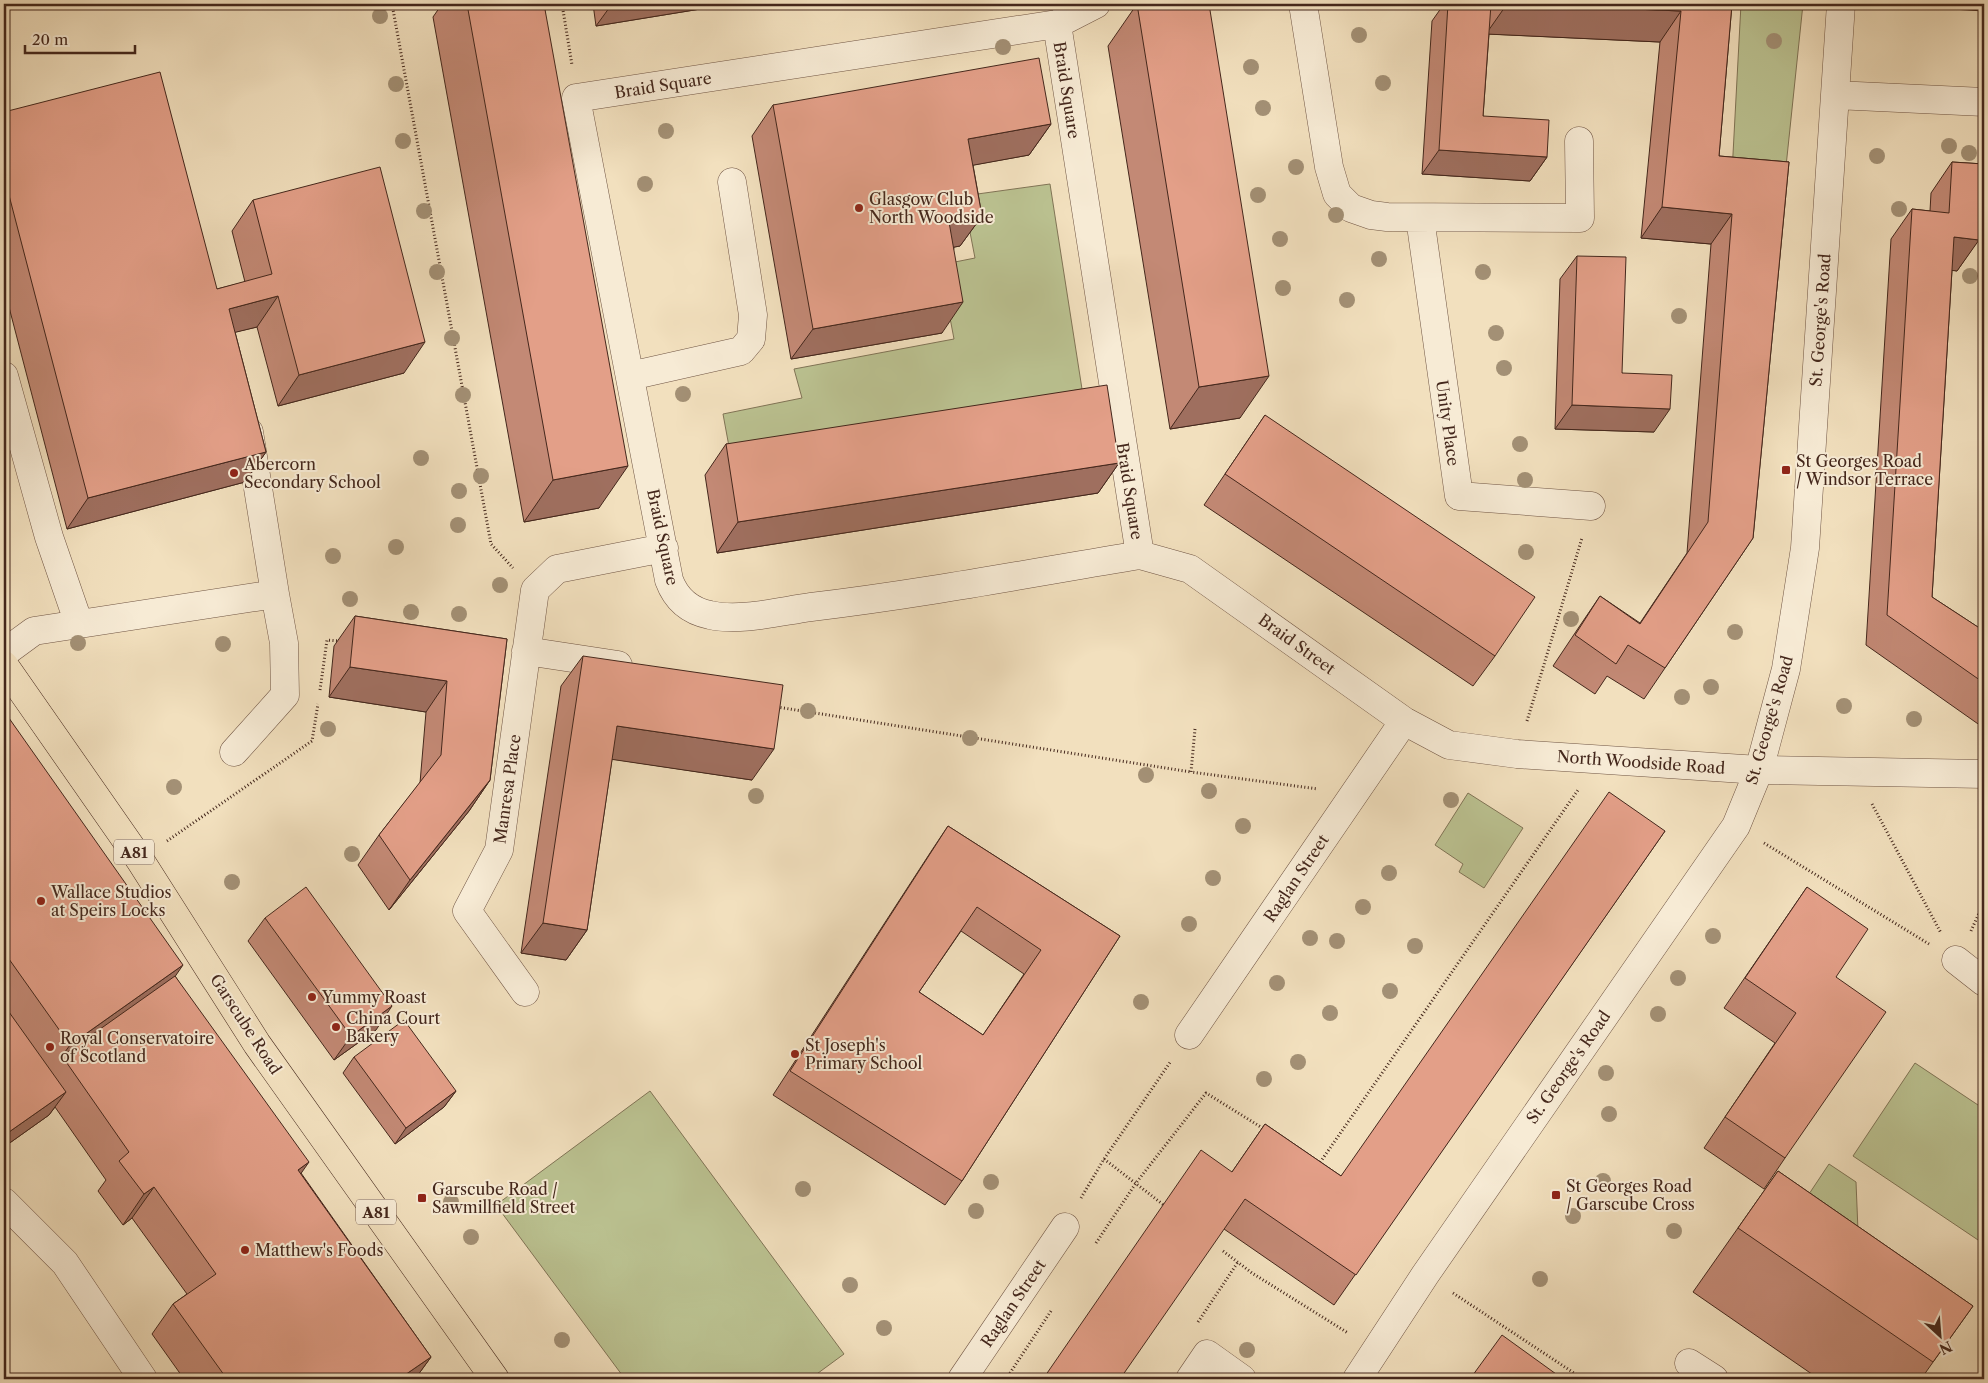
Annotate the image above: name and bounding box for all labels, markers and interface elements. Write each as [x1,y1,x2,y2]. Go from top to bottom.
scale bar [25,22,135,54]
text: 20 m [32,30,68,49]
street label: Braid Square [1049,40,1085,140]
street label: Braid Square [613,67,713,103]
place label: Glasgow Club North Woodside [869,189,994,227]
marker: Glasgow Club North Woodside [853,202,865,214]
street label: St. George's Road [1805,253,1835,387]
street label: Unity Place [1432,379,1464,467]
street label: Braid Square [1112,441,1148,541]
place label: St Georges Road / Windsor Terrace [1796,451,1933,489]
place label: Abercorn Secondary School [243,454,381,492]
marker: St Georges Road / Windsor Terrace [1780,464,1792,476]
marker: Abercorn Secondary School [228,467,240,479]
street label: Braid Square [643,487,683,587]
street label: Braid Street [1255,609,1340,679]
street label: St. George's Road [1741,653,1797,787]
street label: Manresa Place [489,733,525,845]
street label: North Woodside Road [1556,746,1726,778]
street label: Raglan Street [1259,830,1333,926]
road number: A81 [114,840,154,864]
place label: Wallace Studios at Speirs Locks [50,882,172,920]
marker: Wallace Studios at Speirs Locks [35,895,47,907]
street label: Garscube Road [206,970,286,1078]
place label: Yummy Roast [321,987,427,1007]
marker: Yummy Roast [306,991,318,1003]
street label: St. George's Road [1522,1006,1615,1127]
place label: China Court Bakery [346,1008,440,1046]
marker: China Court Bakery [330,1021,342,1033]
place label: Royal Conservatoire of Scotland [60,1028,214,1066]
place label: St Joseph's Primary School [805,1035,923,1073]
marker: Royal Conservatoire of Scotland [44,1041,56,1053]
marker: St Joseph's Primary School [789,1048,801,1060]
place label: St Georges Road / Garscube Cross [1566,1176,1695,1214]
place label: Garscube Road / Sawmillfield Street [432,1179,576,1217]
marker: St Georges Road / Garscube Cross [1550,1189,1562,1201]
marker: Garscube Road / Sawmillfield Street [416,1192,428,1204]
road number: A81 [356,1200,396,1224]
place label: Matthew's Foods [255,1240,383,1260]
marker: Matthew's Foods [239,1244,251,1256]
street label: Raglan Street [976,1255,1050,1351]
north arrow [1916,1310,1966,1360]
text: N [1936,1337,1955,1358]

